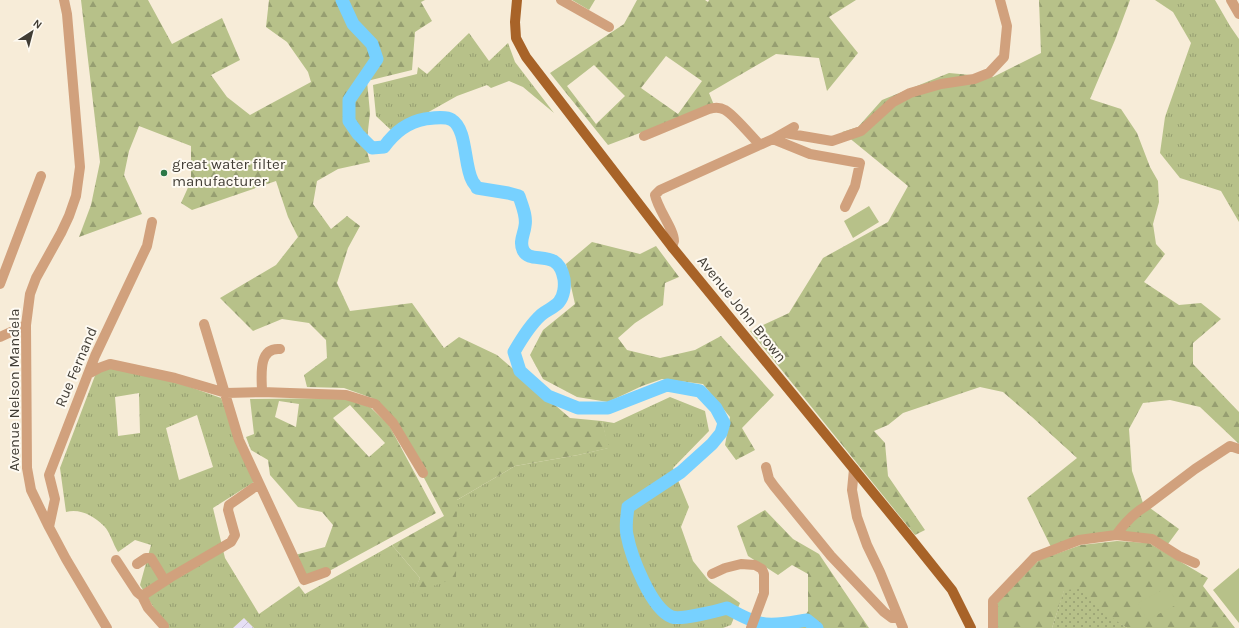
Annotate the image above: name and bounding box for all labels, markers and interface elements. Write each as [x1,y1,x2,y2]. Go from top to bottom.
north arrow [12,12,52,52]
text: N [31,17,45,32]
place label: great water filter manufacturer [172,155,286,190]
marker: great water filter manufacturer [159,168,169,178]
street label: Avenue John Brown [694,252,790,366]
street label: Avenue Nelson Mandela [5,309,23,471]
street label: Rue Fernand [51,324,101,410]

